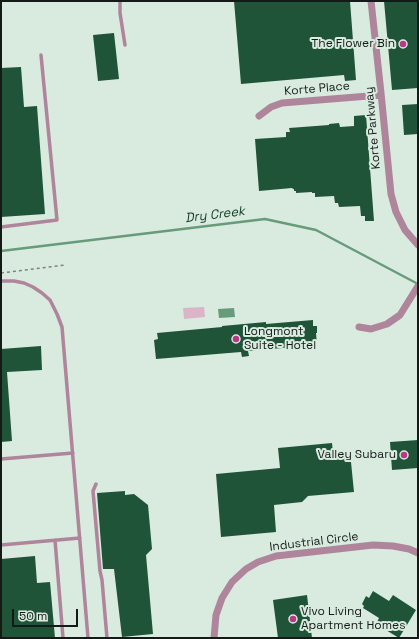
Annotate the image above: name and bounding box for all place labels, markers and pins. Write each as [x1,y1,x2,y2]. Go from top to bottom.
place label: The Flower Bin [311,37,395,51]
marker: The Flower Bin [398,39,408,49]
place label: Longmont Suite - Hotel [244,325,316,353]
marker: Longmont Suite - Hotel [231,334,241,344]
place label: Valley Subaru [317,448,396,462]
marker: Valley Subaru [399,450,409,460]
place label: Vivo Living Apartment Homes [301,605,405,633]
marker: Vivo Living Apartment Homes [288,614,298,624]

